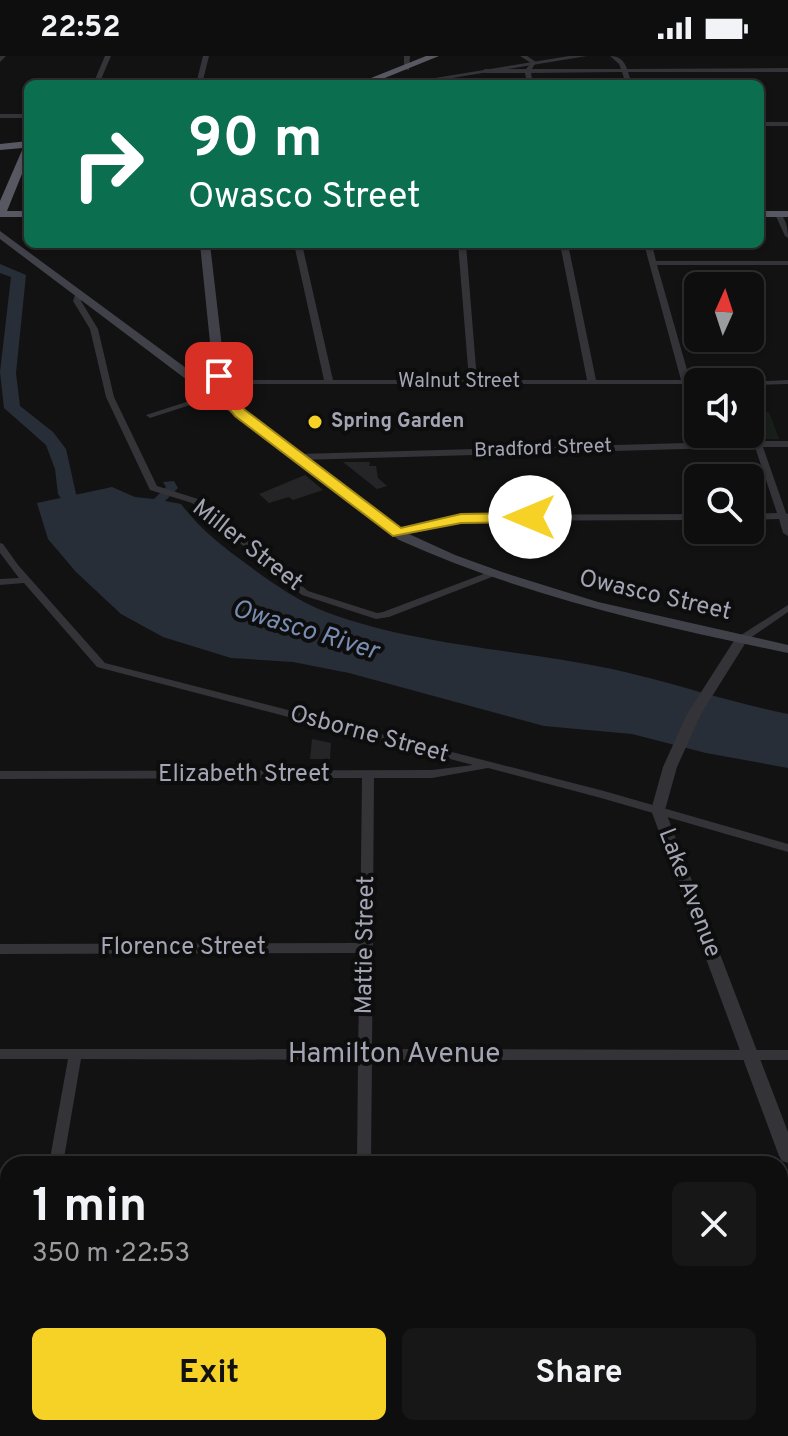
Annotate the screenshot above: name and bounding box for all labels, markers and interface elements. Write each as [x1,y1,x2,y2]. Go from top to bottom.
text: 22:52 [40,10,121,47]
text: 90 m [188,106,323,176]
icon: right [56,112,160,216]
text: Owasco Street [188,175,421,221]
north arrow [684,272,764,352]
map controls [684,272,764,544]
pin [185,342,253,410]
icon: arrive [197,354,241,398]
button: sound [684,368,764,448]
street label: Walnut Street [398,369,520,395]
place label: Spring Garden [331,409,464,435]
marker: Spring Garden [306,413,324,431]
street label: Bradford Street [474,434,612,464]
button: search [684,464,764,544]
position arrow [488,475,572,559]
street label: Miller Street [186,493,308,599]
street label: Owasco Street [576,564,734,628]
water label: Owasco River [228,593,384,669]
street label: Osborne Street [286,699,452,771]
street label: Elizabeth Street [158,760,330,790]
street label: Lake Avenue [651,824,727,962]
street label: Mattie Street [350,875,382,1015]
street label: Florence Street [100,933,266,963]
street label: Hamilton Avenue [288,1037,500,1073]
text: 1 min [32,1178,147,1238]
button: close [672,1182,756,1266]
text: 350 m · 22:53 [32,1238,190,1271]
button: Exit [32,1328,386,1420]
button: Share [402,1328,756,1420]

